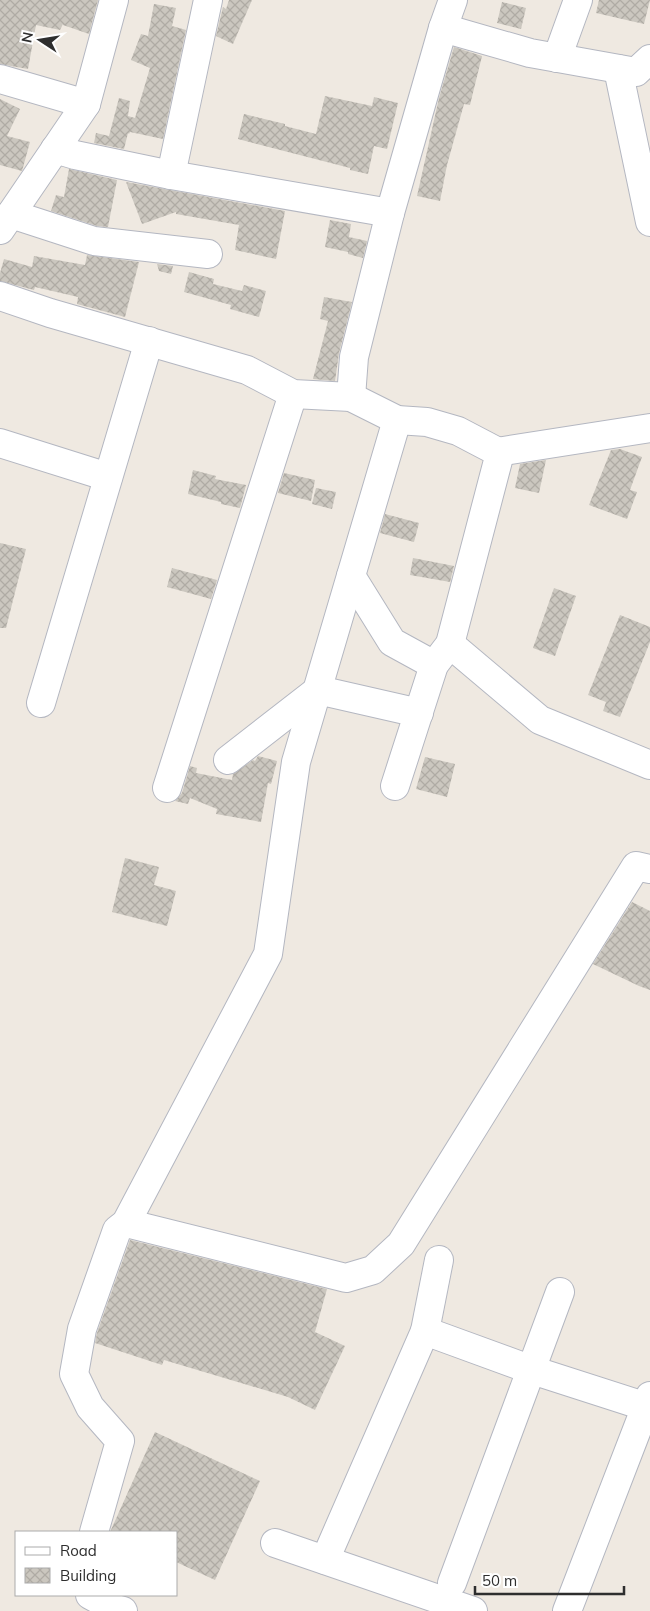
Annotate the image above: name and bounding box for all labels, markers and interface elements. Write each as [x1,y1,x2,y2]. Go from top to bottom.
north arrow [15,15,65,65]
text: N [17,30,37,44]
legend [15,1531,178,1596]
text: Road [60,1541,97,1560]
scale bar [475,1564,624,1596]
text: Building [60,1566,116,1585]
text: 50 m [482,1571,517,1590]

